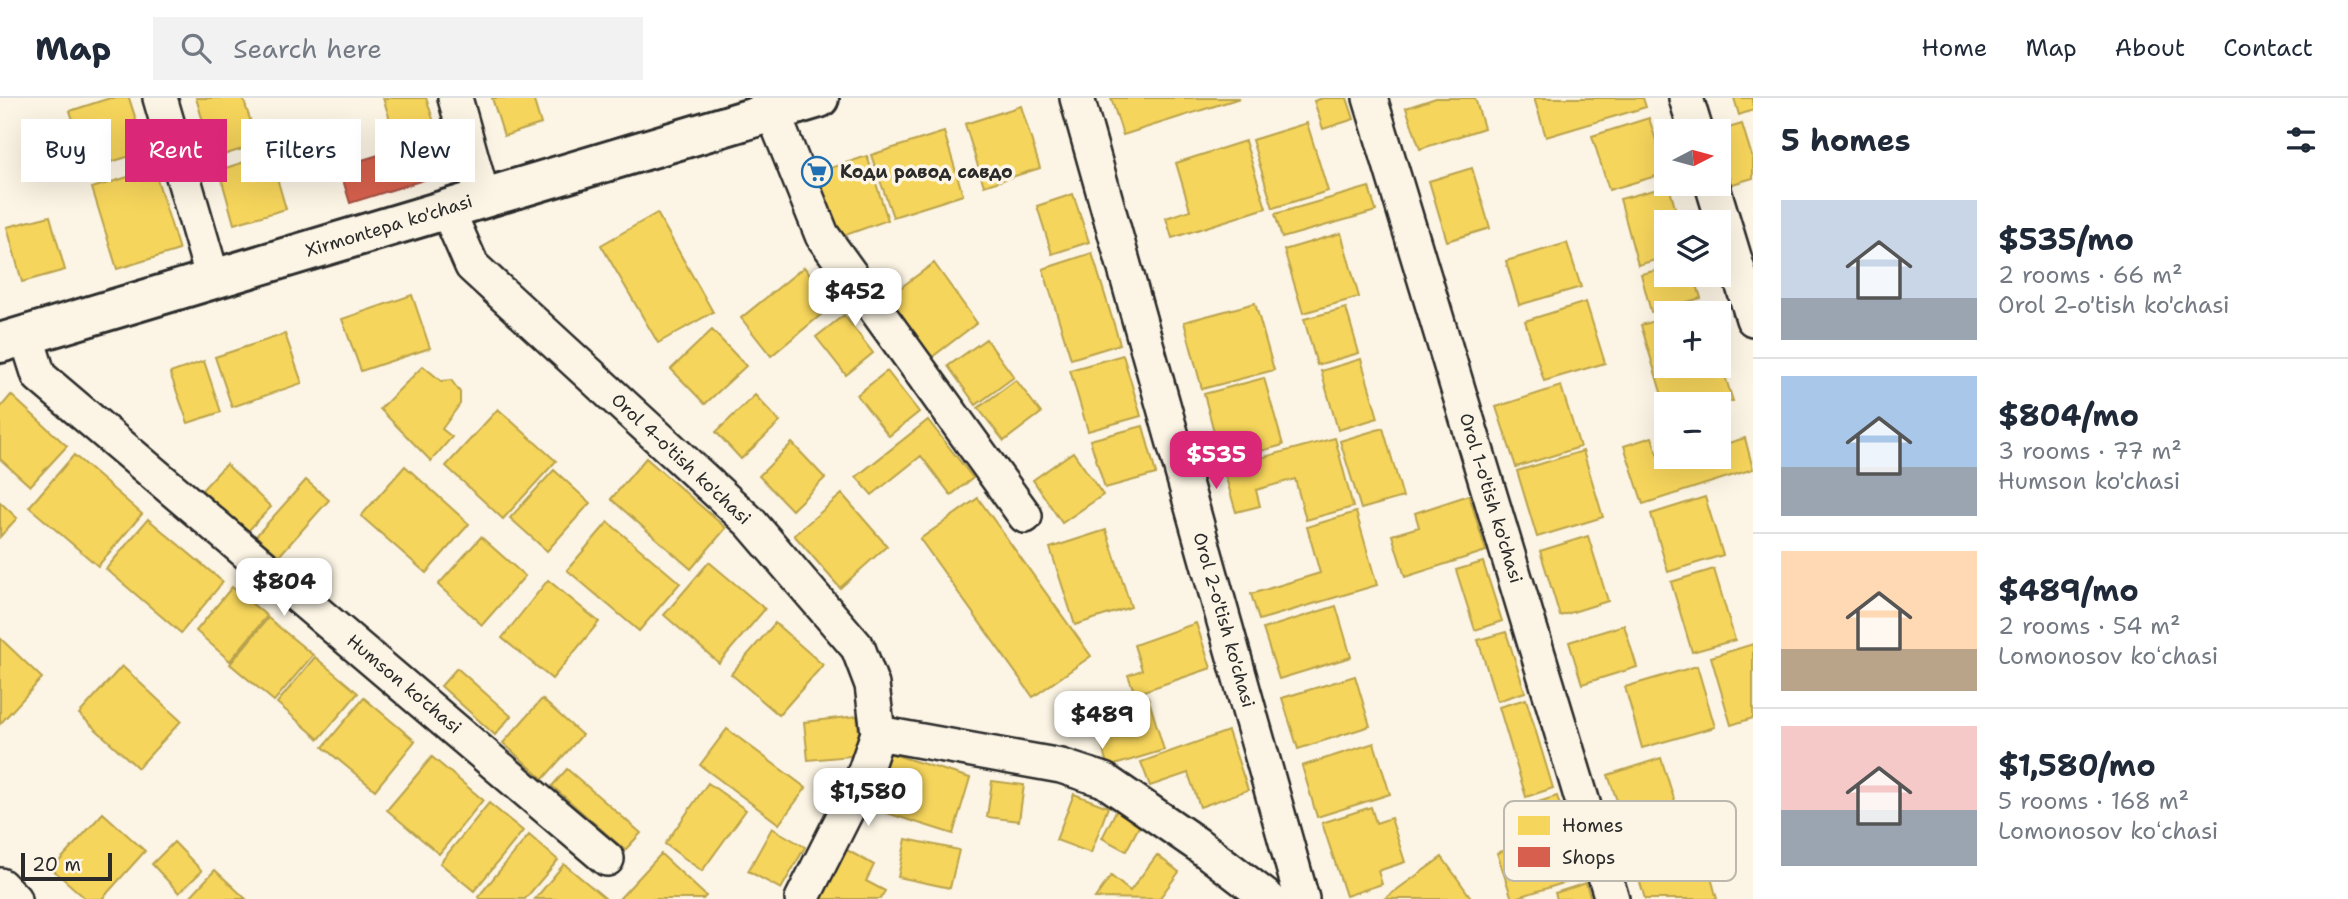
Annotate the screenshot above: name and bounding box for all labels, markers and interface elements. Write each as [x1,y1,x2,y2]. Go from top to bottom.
search box [153,17,643,80]
text: Map [35,26,111,71]
icon: search [177,29,215,67]
text: Search here [233,31,382,66]
text: Home [1921,32,1987,64]
text: Map [2025,32,2077,64]
text: About [2115,32,2185,64]
text: Contact [2223,32,2313,64]
chip: Buy [21,119,111,182]
chip: Rent [125,119,227,182]
chip: Filters [241,119,361,182]
chip: New [375,119,475,182]
north arrow [1654,119,1731,196]
map controls [1654,119,1731,469]
text: 5 homes [1781,120,1911,161]
icon: filters [2282,121,2320,159]
supermarket icon: Коди равод савдо [800,155,834,189]
place label: Коди равод савдо [840,160,1013,184]
street label: Xirmontepa ko'chasi [302,189,476,263]
button: layers [1654,210,1731,287]
text: $535/mo [1998,219,2134,260]
icon: home [1837,228,1921,312]
text: 2 rooms · 66 m² [1998,260,2183,290]
pin: $452 [814,268,896,328]
text: $452 [825,276,885,306]
text: Orol 2-o'tish ko'chasi [1998,290,2230,320]
button: + [1654,301,1731,378]
street label: Orol 4-o'tish ko'chasi [606,388,756,530]
button: − [1654,392,1731,469]
text: $804/mo [1998,395,2139,436]
icon: home [1837,404,1921,488]
street label: Orol 1-o'tish ko'chasi [1454,410,1528,586]
pin: $535 [1175,432,1257,491]
text: 3 rooms · 77 m² [1998,436,2182,466]
text: $535 [1186,439,1246,469]
text: Humson ko'chasi [1998,466,2180,496]
street label: Orol 2-o'tish ko'chasi [1187,530,1261,710]
pin: $804 [243,559,325,618]
text: $804 [252,566,316,596]
text: $489/mo [1998,570,2139,611]
icon: home [1837,579,1921,663]
text: 2 rooms · 54 m² [1998,611,2181,641]
street label: Humson ko'chasi [342,629,466,739]
text: Lomonosov koʻchasi [1998,641,2218,671]
pin: $489 [1061,692,1143,751]
text: $489 [1070,699,1134,729]
text: $1,580/mo [1998,745,2156,786]
icon: home [1837,754,1921,838]
pin: $1,580 [811,768,925,828]
text: $1,580 [829,776,907,806]
text: 5 rooms · 168 m² [1998,786,2189,816]
legend [1504,801,1736,881]
text: Homes [1562,813,1623,838]
text: Lomonosov koʻchasi [1998,816,2218,846]
text: Shops [1562,845,1616,870]
scale bar [21,850,112,882]
text: 20 m [32,852,81,877]

